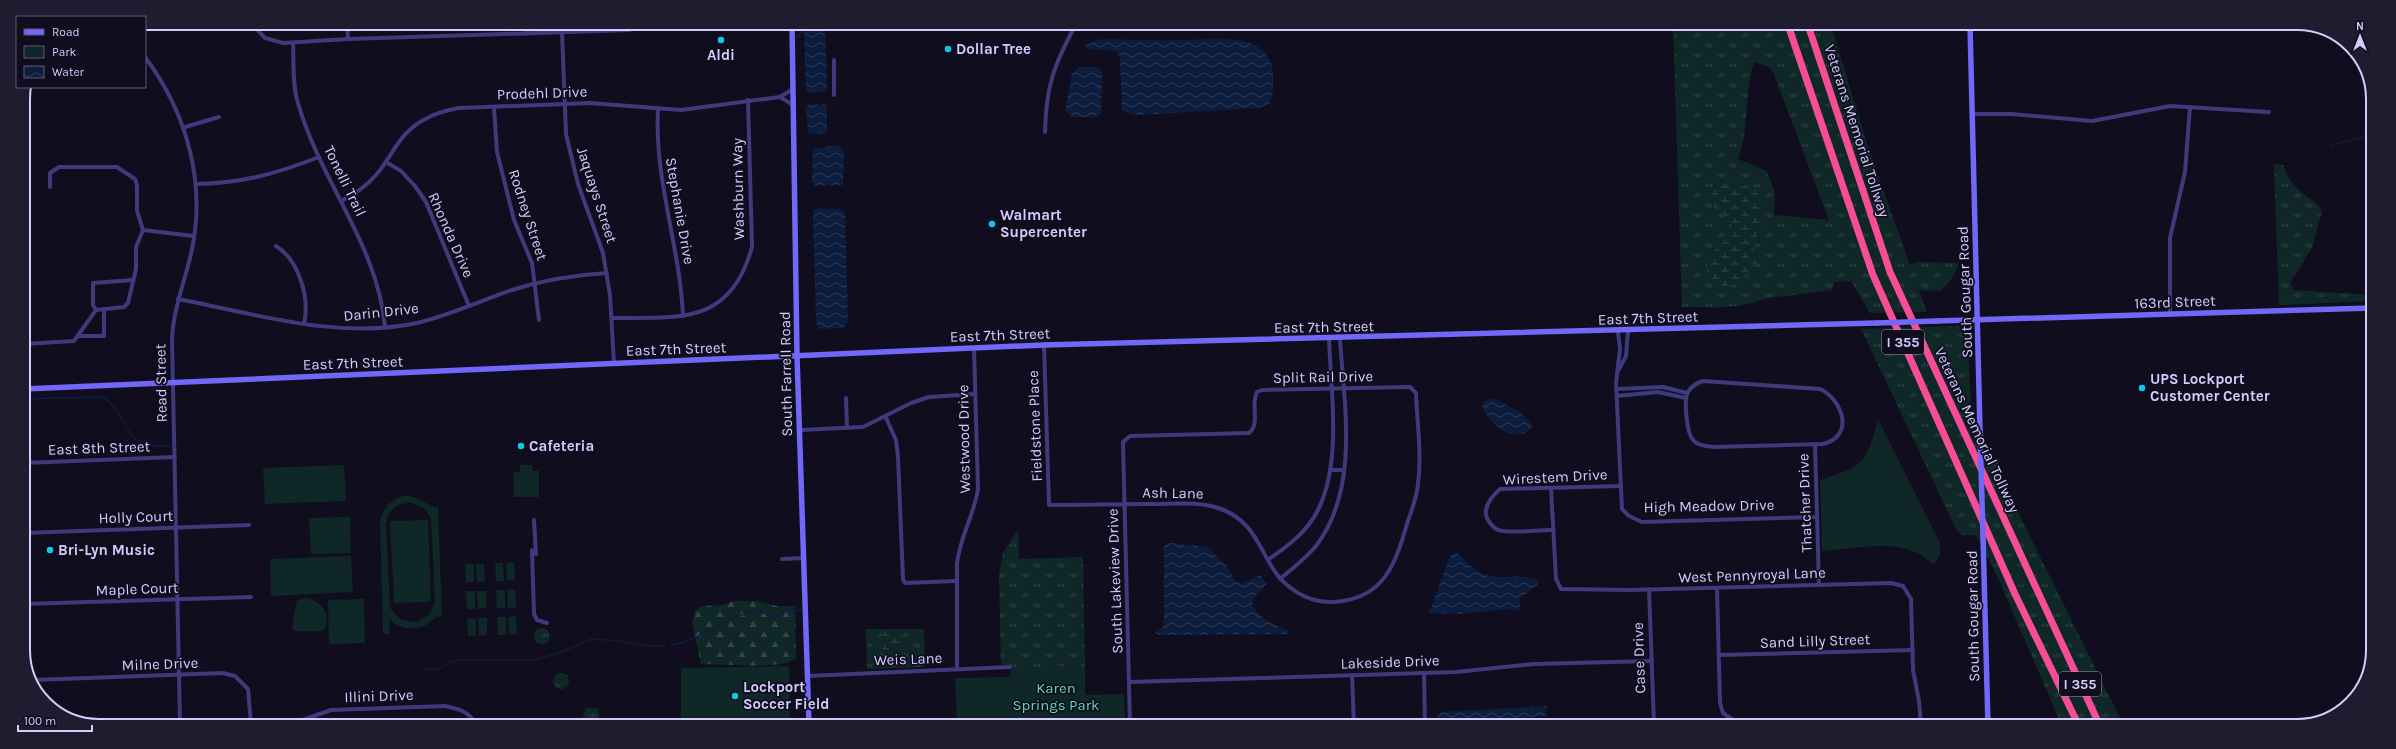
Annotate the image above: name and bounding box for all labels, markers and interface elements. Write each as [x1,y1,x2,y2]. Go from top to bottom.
legend [16,16,146,88]
north arrow [2340,16,2380,56]
text: N [2356,20,2364,33]
text: Road [52,25,80,39]
marker: Aldi [716,35,726,45]
place label: Dollar Tree [956,40,1031,58]
street label: Veterans Memorial Tollway [1821,42,1893,220]
marker: Dollar Tree [943,44,953,54]
text: Park [52,45,77,59]
place label: Aldi [707,46,735,64]
text: Water [52,65,85,79]
street label: Prodehl Drive [497,82,587,104]
street label: Washburn Way [728,138,748,240]
street label: Tonelli Trail [320,143,370,219]
street label: Jaquays Street [573,145,621,246]
street label: Stephanie Drive [662,156,698,266]
street label: Rodney Street [505,167,551,263]
street label: Rhonda Drive [424,190,478,280]
place label: Walmart Supercenter [1000,206,1087,241]
marker: Walmart Supercenter [987,219,997,229]
street label: South Gougar Road [1954,226,1976,358]
street label: 163rd Street [2134,292,2216,312]
street label: Darin Drive [342,299,420,325]
street label: East 7th Street [1598,307,1699,329]
street label: South Farrell Road [776,311,796,437]
street label: East 7th Street [1274,317,1375,337]
street label: East 7th Street [950,324,1051,346]
road number: I 355 [1882,330,1924,354]
street label: East 7th Street [626,338,727,360]
street label: Read Street [151,343,171,423]
street label: Veterans Memorial Tollway [1931,344,2023,516]
street label: East 7th Street [303,352,404,374]
street label: Split Rail Drive [1273,367,1373,387]
street label: Fieldstone Place [1024,370,1046,482]
place label: UPS Lockport Customer Center [2150,370,2270,405]
marker: UPS Lockport Customer Center [2137,383,2147,393]
street label: Westwood Drive [954,384,974,494]
street label: East 8th Street [48,437,151,459]
place label: Cafeteria [529,437,594,455]
marker: Cafeteria [516,441,526,451]
street label: Thatcher Drive [1794,453,1816,553]
street label: Wirestem Drive [1502,465,1608,489]
street label: Ash Lane [1142,483,1204,503]
street label: High Meadow Drive [1643,496,1775,516]
street label: Holly Court [98,507,174,527]
street label: South Lakeview Drive [1103,508,1127,654]
place label: Bri-Lyn Music [58,541,155,559]
marker: Bri-Lyn Music [45,545,55,555]
street label: South Gougar Road [1963,550,1983,682]
street label: West Pennyroyal Lane [1678,563,1826,587]
street label: Maple Court [95,579,179,599]
street label: Case Drive [1629,622,1649,694]
street label: Sand Lilly Street [1760,630,1871,652]
street label: Weis Lane [873,649,943,669]
street label: Lakeside Drive [1340,651,1440,673]
street label: Milne Drive [121,654,199,674]
road number: I 355 [2059,672,2101,696]
place label: Lockport Soccer Field [743,678,829,713]
park label: Karen Springs Park [1012,679,1100,714]
street label: Illini Drive [344,686,414,706]
marker: Lockport Soccer Field [730,691,740,701]
scale bar [18,707,92,733]
text: 100 m [24,714,56,728]

